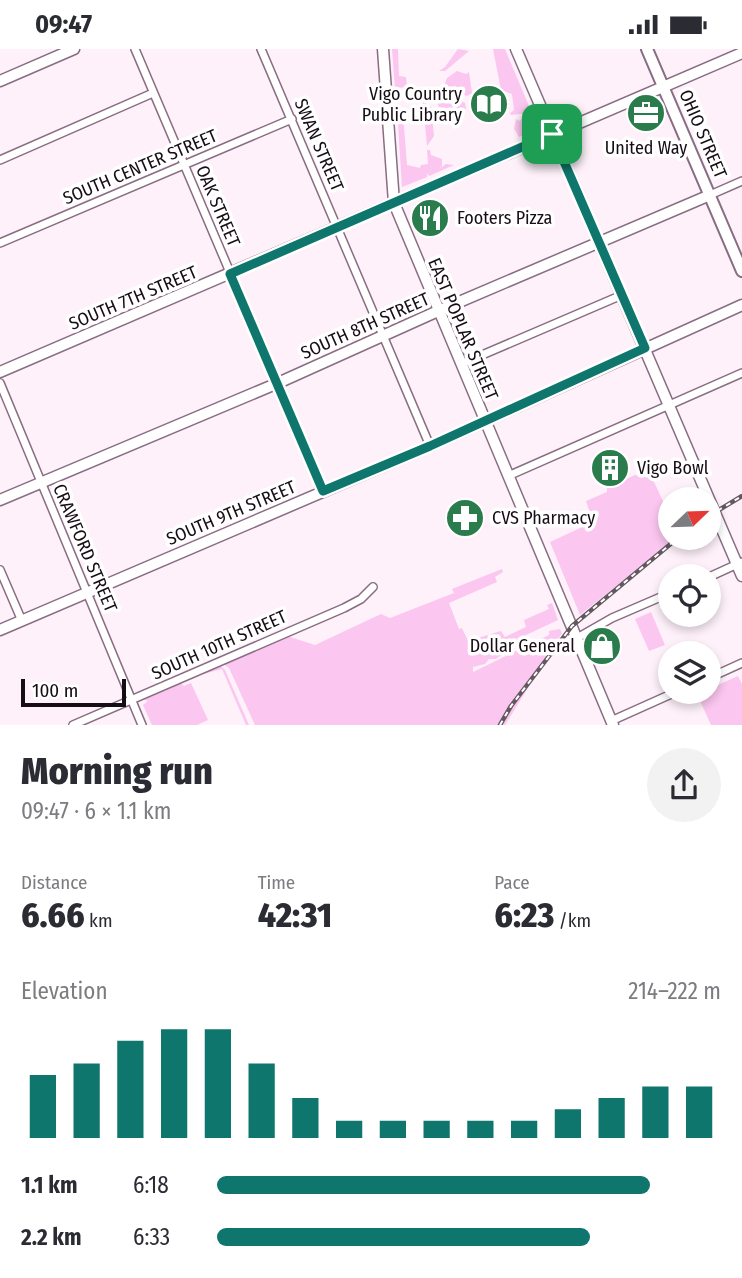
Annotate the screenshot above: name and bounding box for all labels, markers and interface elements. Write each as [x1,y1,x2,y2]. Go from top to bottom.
text: 09:47 [35,9,92,40]
place label: Vigo Country Public Library [362,83,462,126]
library icon: Vigo Country Public Library [468,83,510,125]
street label: OHIO STREET [674,86,732,182]
office icon: United Way [625,92,667,134]
street label: SWAN STREET [290,95,349,195]
pin [522,104,582,164]
icon: arrive [533,115,571,153]
street label: SOUTH CENTER STREET [60,124,221,209]
place label: United Way [605,137,687,159]
street label: OAK STREET [191,162,245,251]
restaurant icon: Footers Pizza [409,197,451,239]
place label: Footers Pizza [457,207,553,229]
street label: EAST POPLAR STREET [423,255,503,404]
street label: SOUTH 7TH STREET [66,261,201,335]
street label: SOUTH 8TH STREET [297,288,433,364]
building icon: Vigo Bowl [589,447,631,489]
place label: Vigo Bowl [637,457,709,479]
street label: SOUTH 9TH STREET [163,476,299,550]
street label: CRAWFORD STREET [48,481,122,616]
north arrow [658,487,721,549]
map controls [658,487,721,704]
pharmacy icon: CVS Pharmacy [444,497,486,539]
place label: CVS Pharmacy [492,507,595,529]
button: locate [658,564,721,627]
street label: SOUTH 10TH STREET [148,605,291,685]
shop icon: Dollar General [581,625,623,667]
place label: Dollar General [470,635,575,657]
button: layers [658,641,721,704]
scale bar [21,676,126,708]
text: 100 m [32,679,78,702]
text: Morning run [21,748,213,794]
button: share [647,748,721,822]
text: 09:47 · 6 × 1.1 km [21,797,171,825]
text: Distance [21,871,88,894]
text: Time [258,871,295,894]
text: Pace [494,871,530,894]
text: 6.66 [21,894,85,936]
text: 42:31 [258,894,332,936]
text: 6:23 [494,894,554,936]
text: km [85,909,113,932]
text: /km [554,909,591,932]
text: Elevation [21,977,108,1005]
text: 214–222 m [628,977,721,1005]
text: 1.1 km [21,1171,77,1199]
text: 6:18 [133,1171,169,1199]
text: 2.2 km [21,1223,82,1251]
text: 6:33 [133,1223,170,1251]

